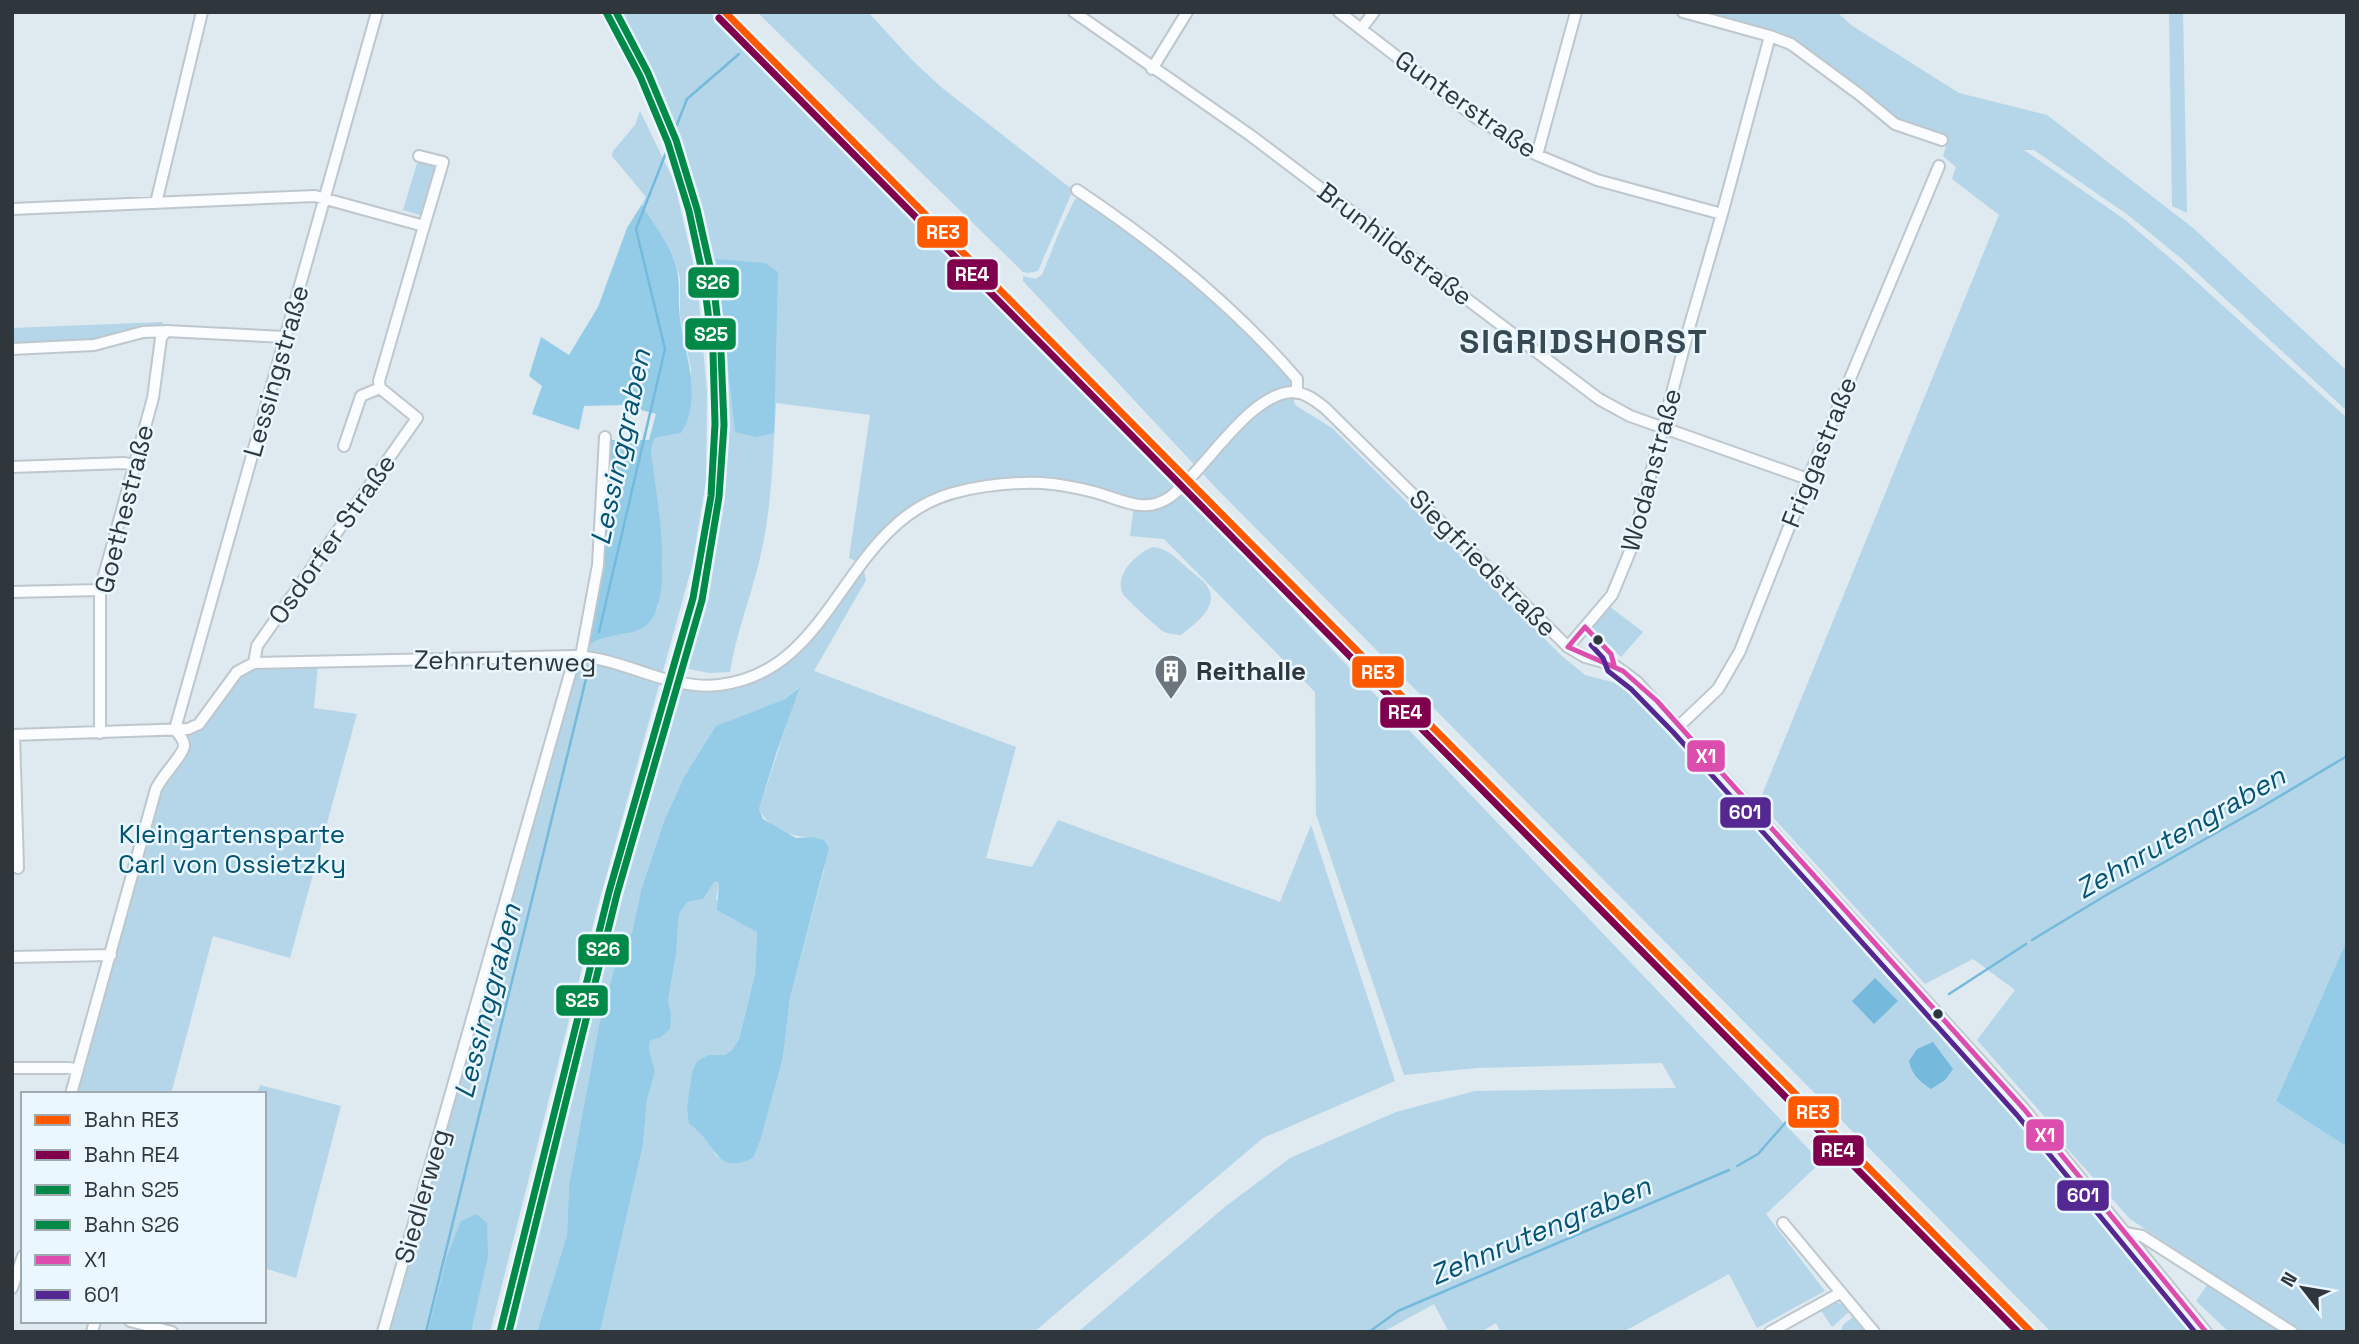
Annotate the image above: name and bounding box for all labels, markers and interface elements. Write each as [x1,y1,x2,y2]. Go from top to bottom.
street label: Gunterstraße [1388,42,1544,166]
street label: Brunhildstraße [1311,175,1479,313]
line badge: RE3 [916,215,969,249]
text: RE3 [926,220,960,245]
line badge: RE4 [946,258,999,291]
text: RE4 [955,262,989,287]
line badge: S26 [687,266,740,299]
text: S26 [696,270,730,295]
street label: Lessingstraße [235,281,317,461]
line badge: S25 [684,317,737,351]
district label: SIGRIDSHORST [1459,321,1709,363]
text: S25 [694,322,728,347]
water label: Lessinggraben [582,345,658,548]
street label: Friggastraße [1773,372,1865,532]
street label: Wodanstraße [1613,385,1689,555]
street label: Goethestraße [87,421,161,597]
street label: Osdorfer Straße [261,447,403,631]
street label: Siegfriedstraße [1402,482,1564,644]
unlabelled marker [1591,633,1605,647]
street label: Zehnrutenweg [413,642,597,680]
building icon: Reithalle [1152,652,1190,701]
place label: Reithalle [1196,654,1306,688]
line badge: RE3 [1351,655,1405,689]
text: RE3 [1361,660,1395,685]
line badge: RE4 [1379,696,1432,729]
text: RE4 [1388,700,1422,725]
line badge: X1 [1686,739,1726,773]
text: X1 [1696,744,1716,769]
water label: Zehnrutengraben [2069,757,2292,907]
line badge: 601 [1719,796,1772,829]
text: 601 [1729,800,1761,825]
park label: Kleingartensparte Carl von Ossietzky [118,817,346,881]
water label: Lessinggraben [445,899,529,1102]
line badge: S26 [577,933,630,966]
text: S26 [586,937,620,962]
line badge: S25 [555,984,609,1017]
text: S25 [565,988,599,1013]
unlabelled marker [1931,1007,1945,1021]
legend [21,1092,266,1323]
line badge: RE3 [1787,1095,1840,1129]
text: RE3 [1796,1100,1830,1125]
text: Bahn RE3 [84,1106,179,1133]
line badge: X1 [2025,1118,2065,1152]
text: X1 [2035,1123,2055,1148]
street label: Siedlerweg [387,1125,457,1267]
line badge: RE4 [1812,1134,1865,1167]
text: RE4 [1821,1138,1855,1163]
text: Bahn RE4 [84,1141,179,1168]
water label: Zehnrutengraben [1424,1167,1657,1293]
text: Bahn S25 [84,1176,179,1203]
line badge: 601 [2056,1179,2110,1212]
text: 601 [2067,1183,2099,1208]
text: Bahn S26 [84,1211,179,1238]
text: X1 [84,1246,106,1273]
north arrow [2268,1253,2338,1323]
text: N [2275,1268,2303,1291]
text: 601 [84,1281,119,1308]

